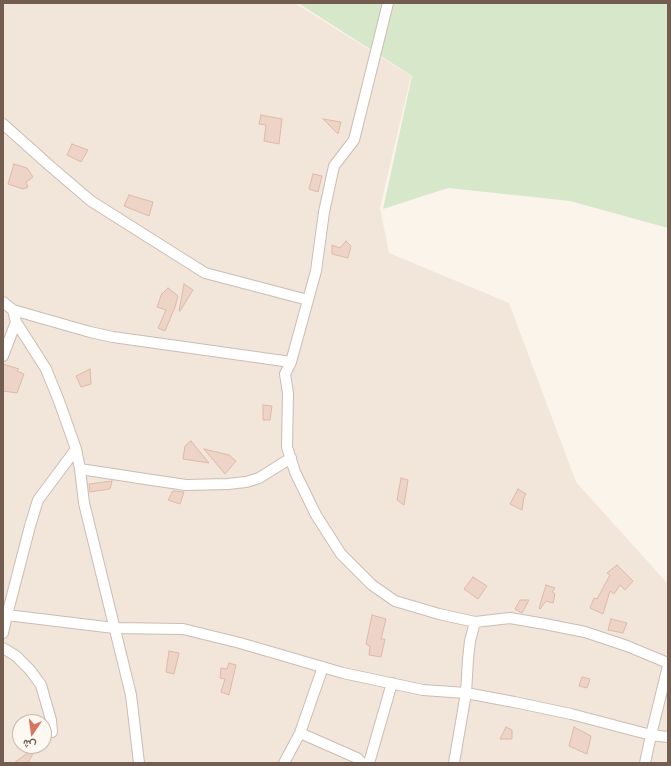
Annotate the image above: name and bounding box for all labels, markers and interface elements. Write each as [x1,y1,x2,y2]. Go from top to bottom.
north arrow [12,714,52,754]
text: ش [22,736,38,753]

